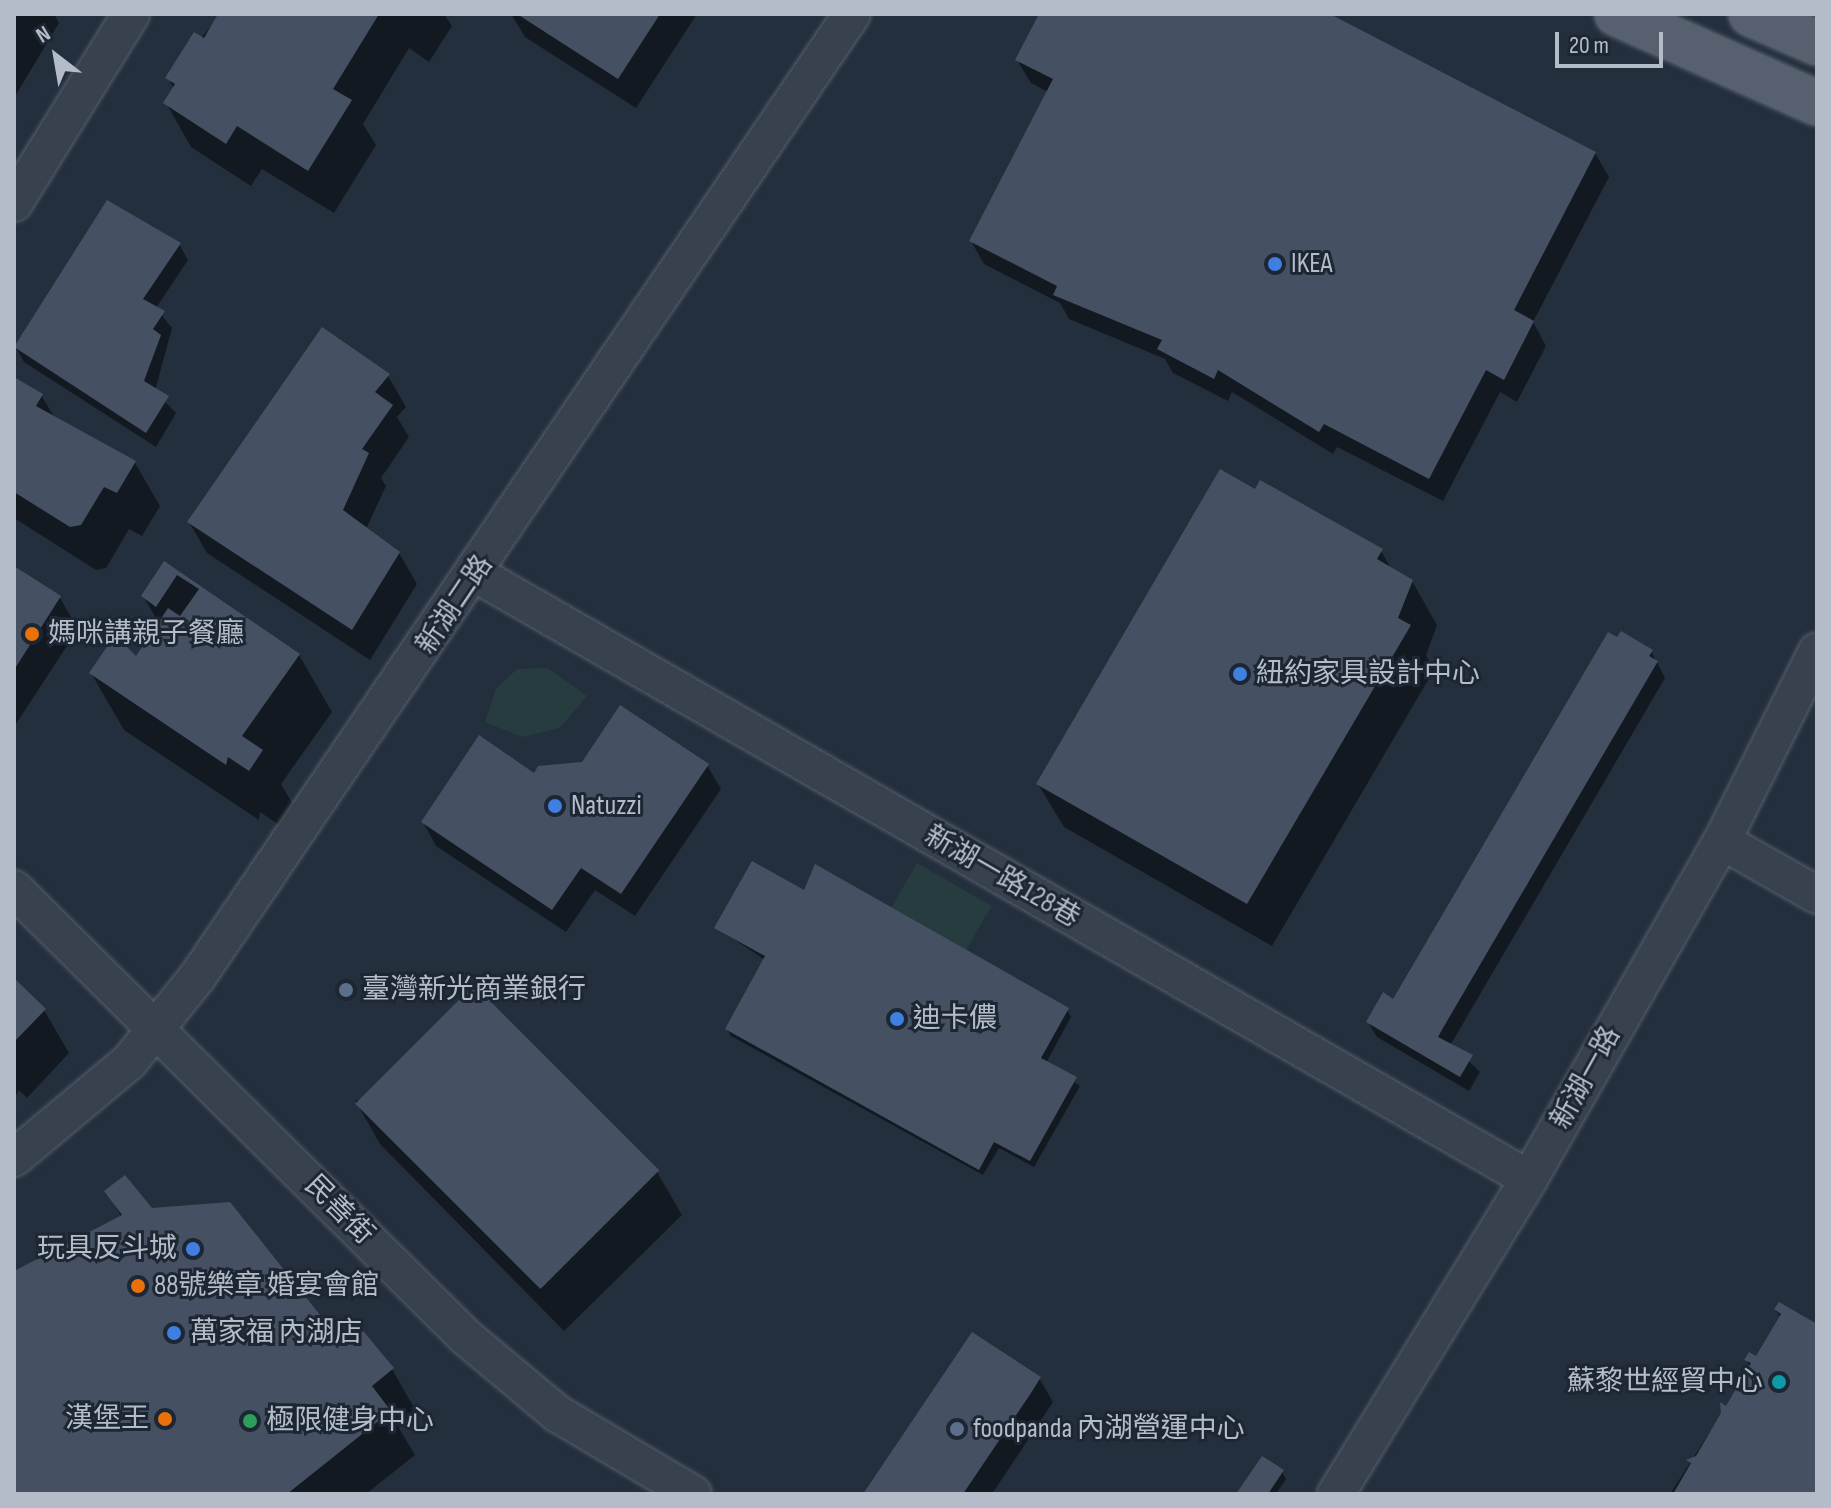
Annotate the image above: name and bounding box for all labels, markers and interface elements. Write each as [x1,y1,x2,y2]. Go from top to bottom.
north arrow [16,16,96,96]
scale bar [1559,16,1667,66]
text: N [31,20,55,50]
text: 20 m [1569,31,1609,60]
place label: IKEA [1291,247,1332,281]
marker: IKEA [1266,255,1284,273]
street label: 新湖二路 [410,549,500,661]
place label: 媽咪講親子餐廳 [48,617,244,651]
marker: 媽咪講親子餐廳 [23,625,41,643]
place label: 紐約家具設計中心 [1256,657,1480,691]
marker: 紐約家具設計中心 [1231,665,1249,683]
place label: Natuzzi [571,789,642,823]
marker: Natuzzi [546,797,564,815]
street label: 新湖一路128巷 [918,819,1086,935]
place label: 臺灣新光商業銀行 [362,973,586,1007]
marker: 臺灣新光商業銀行 [337,981,355,999]
place label: 迪卡儂 [913,1002,997,1036]
marker: 迪卡儂 [888,1010,906,1028]
street label: 新湖一路 [1544,1021,1628,1135]
street label: 民善街 [297,1168,381,1252]
place label: 玩具反斗城 [37,1232,177,1266]
marker: 玩具反斗城 [184,1240,202,1258]
place label: 88號樂章 婚宴會館 [154,1269,379,1303]
marker: 88號樂章 婚宴會館 [129,1277,147,1295]
place label: 萬家福 內湖店 [190,1316,362,1350]
marker: 萬家福 內湖店 [165,1324,183,1342]
place label: 蘇黎世經貿中心 [1567,1365,1763,1399]
marker: 蘇黎世經貿中心 [1770,1373,1788,1391]
place label: 漢堡王 [65,1402,149,1436]
place label: 極限健身中心 [266,1404,434,1438]
marker: 漢堡王 [156,1410,174,1428]
marker: 極限健身中心 [241,1412,259,1430]
place label: foodpanda 內湖營運中心 [973,1412,1245,1446]
marker: foodpanda 內湖營運中心 [948,1420,966,1438]

